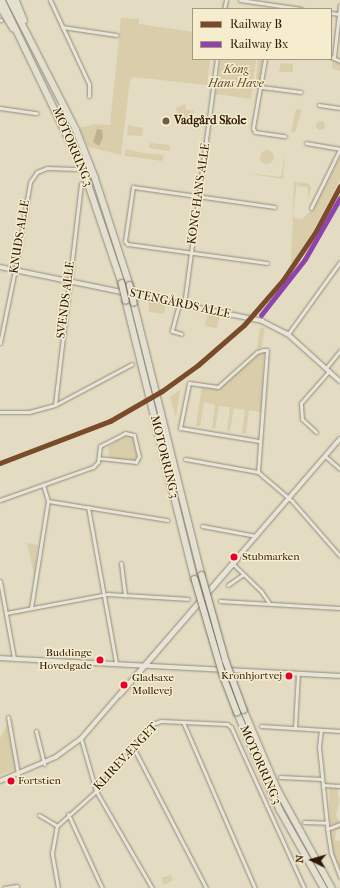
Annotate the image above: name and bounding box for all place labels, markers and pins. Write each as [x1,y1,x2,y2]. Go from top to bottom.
place label: Vadgård Skole [174,114,246,128]
marker: Vadgård Skole [161,116,171,126]
place label: Stubmarken [242,550,300,564]
marker: Stubmarken [229,552,239,562]
place label: Buddinge Hovedgade [39,647,92,673]
marker: Buddinge Hovedgade [95,655,105,665]
place label: Kronhjortvej [221,669,282,683]
marker: Kronhjortvej [284,671,294,681]
place label: Gladsaxe Møllevej [132,672,174,698]
marker: Gladsaxe Møllevej [119,680,129,690]
place label: Fortstien [18,774,61,788]
marker: Fortstien [6,776,16,786]

